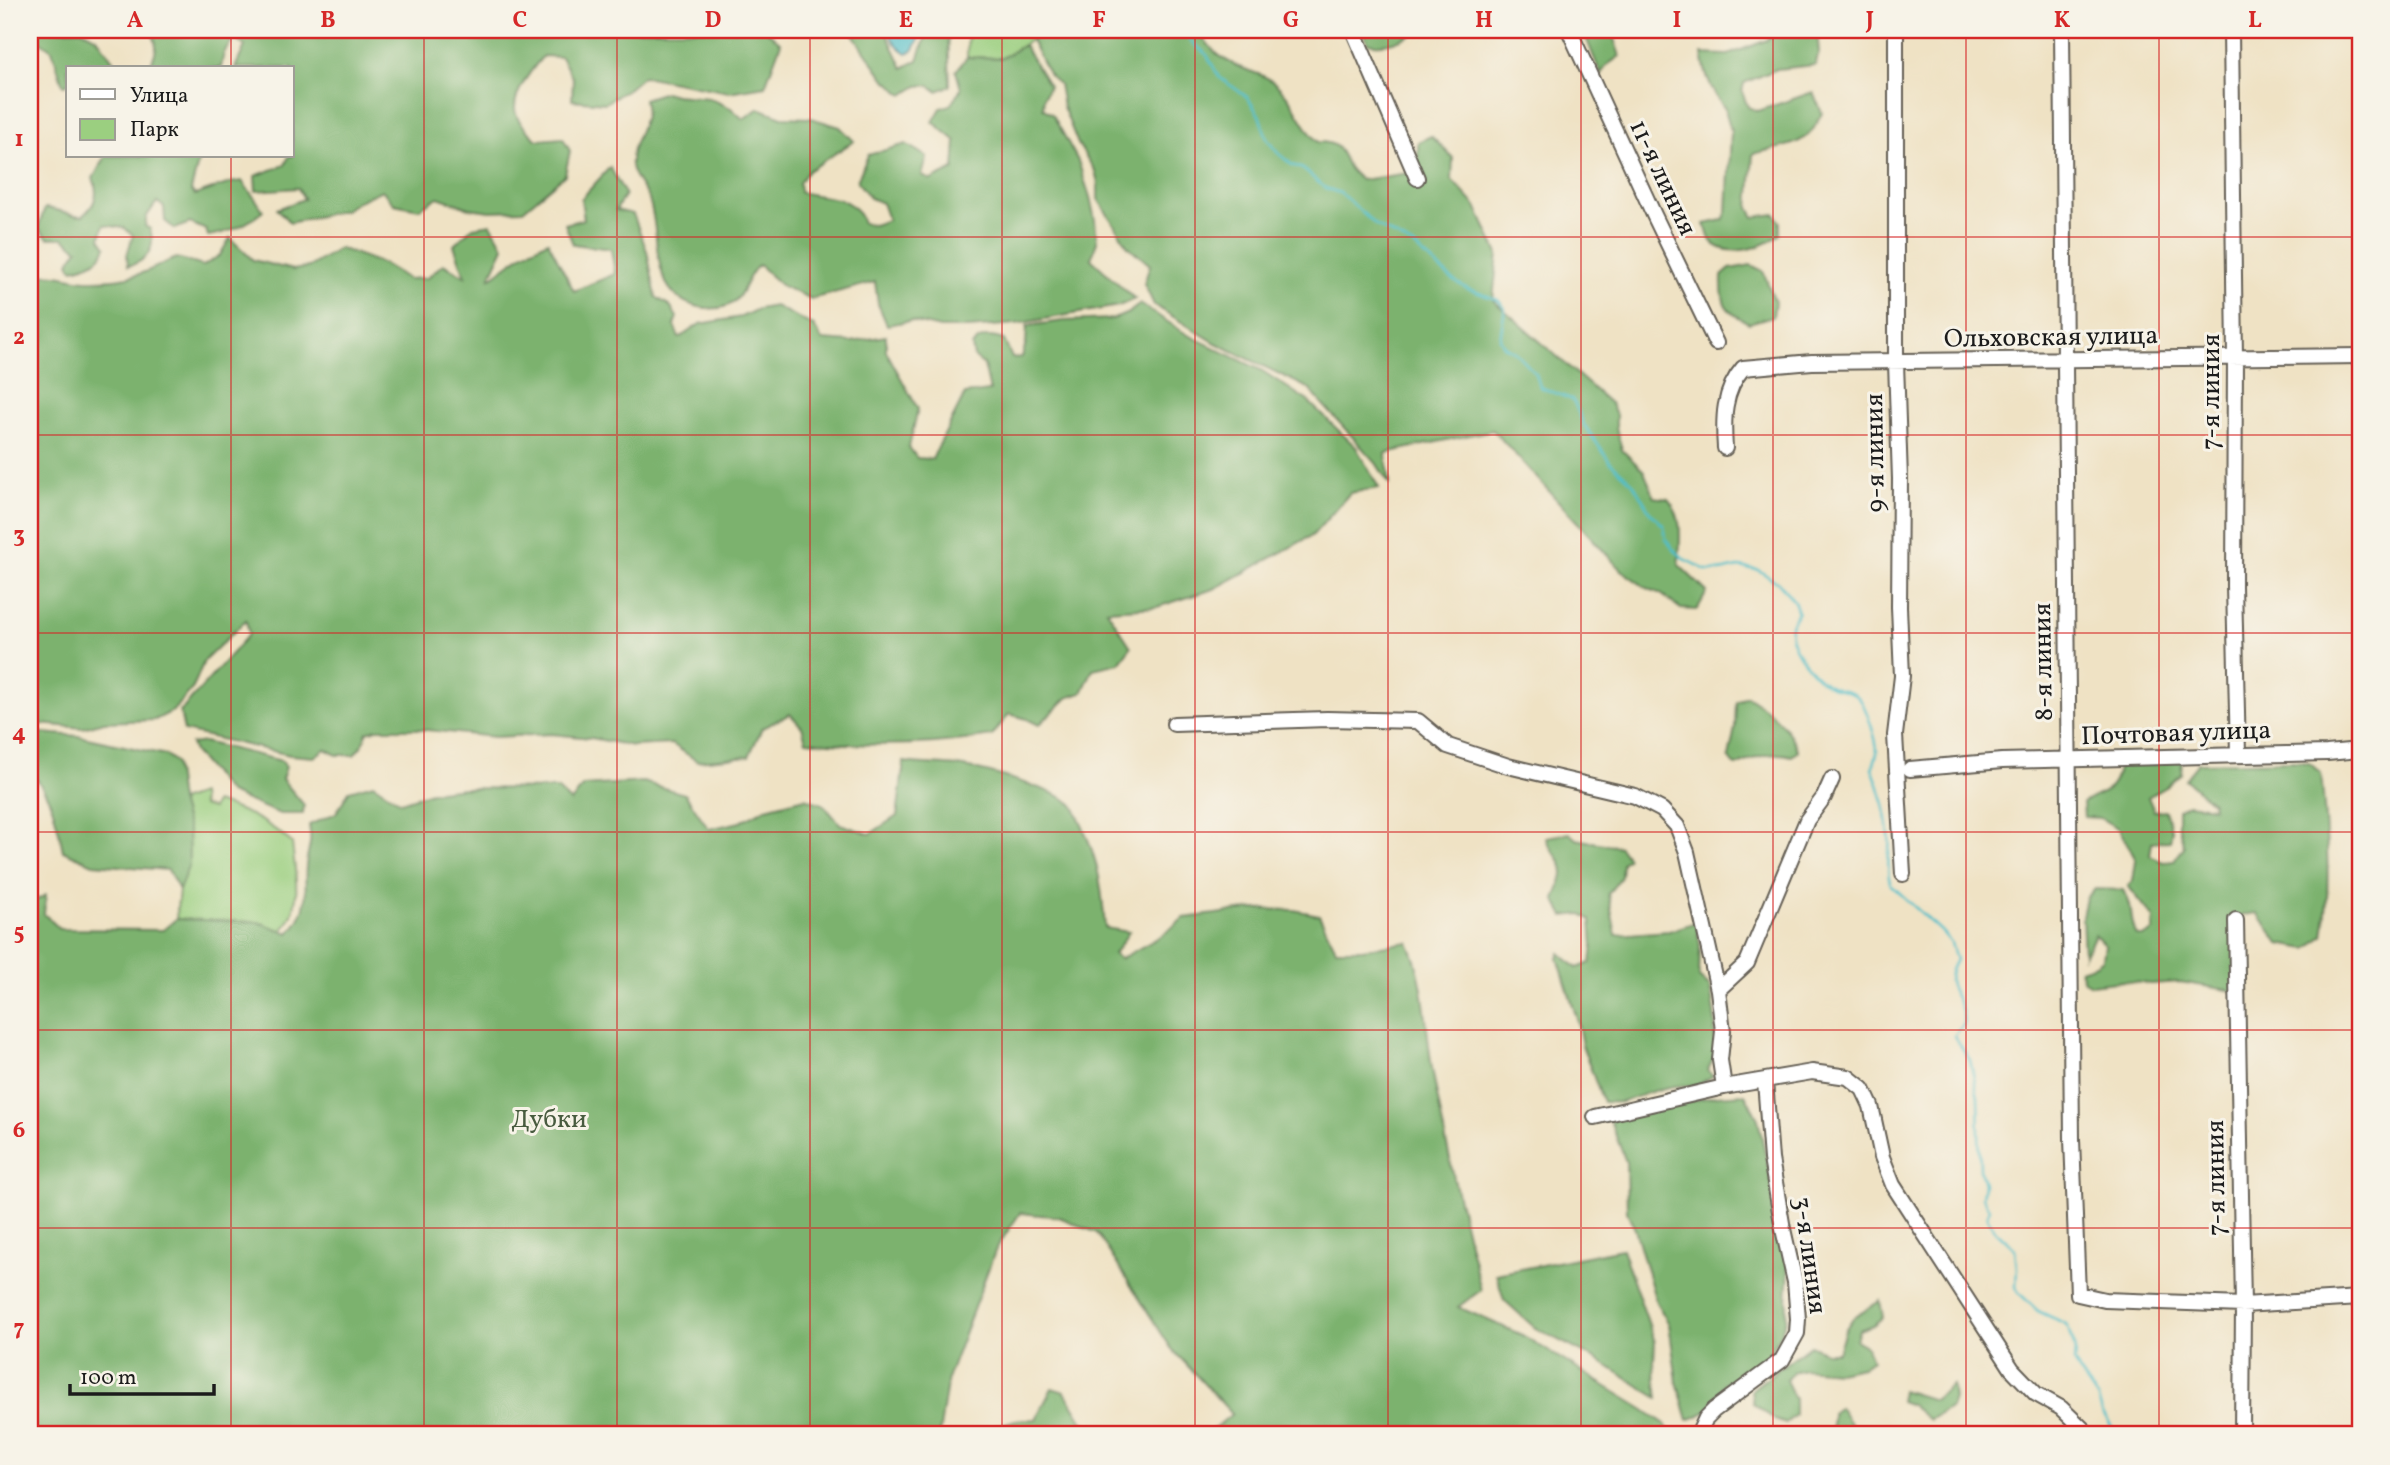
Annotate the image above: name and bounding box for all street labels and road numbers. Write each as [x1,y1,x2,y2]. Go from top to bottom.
street label: 11-я линия [1620,114,1705,242]
street label: Ольховская улица [1944,318,2159,358]
street label: 7-я линия [2194,334,2230,450]
street label: 9-я линия [1857,393,1895,513]
street label: 8-я линия [2025,603,2063,721]
street label: Почтовая улица [2080,713,2272,755]
street label: 7-я линия [2198,1119,2236,1237]
street label: 3-я линия [1783,1194,1835,1316]

